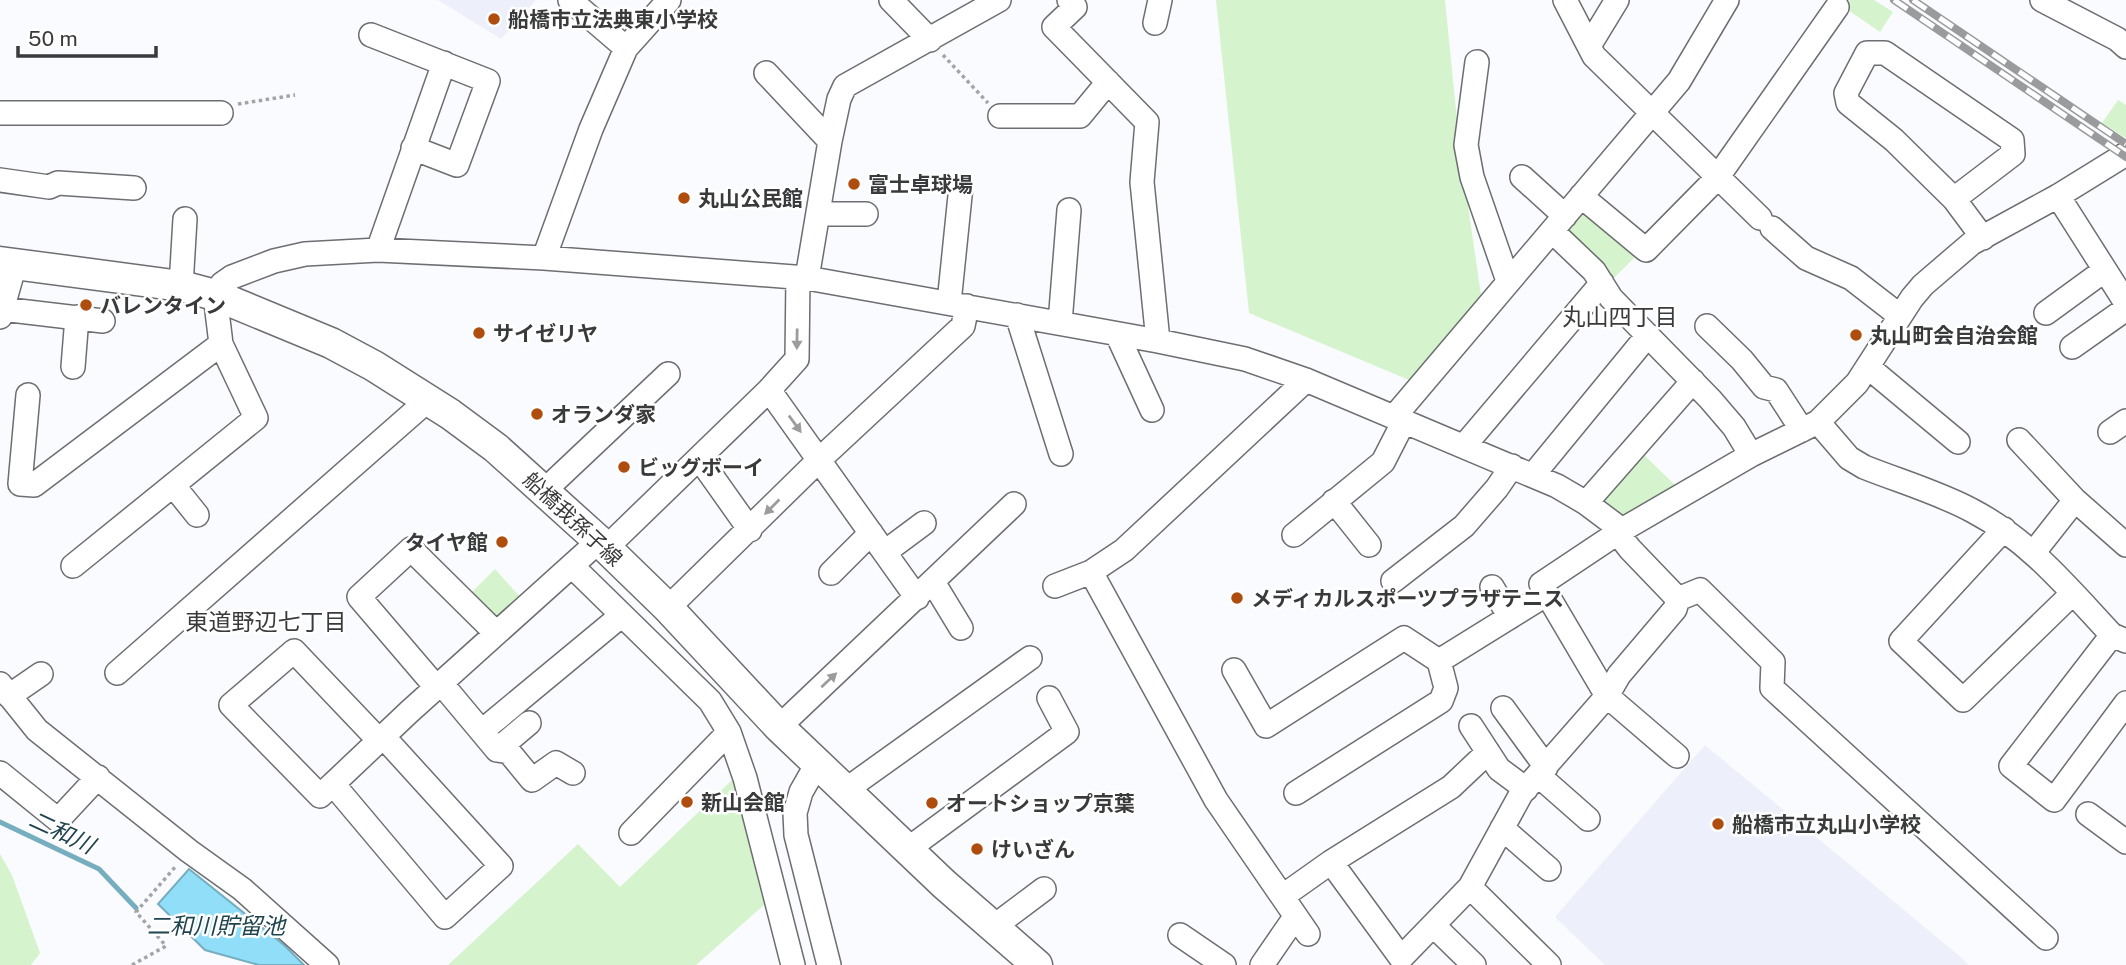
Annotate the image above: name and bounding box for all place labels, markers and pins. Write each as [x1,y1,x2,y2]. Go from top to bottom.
place label: 船橋市立法典東小学校 [508,7,718,32]
marker: 船橋市立法典東小学校 [486,11,502,27]
place label: 富士卓球場 [868,172,973,197]
marker: 富士卓球場 [846,176,862,192]
place label: 丸山公民館 [698,186,803,211]
marker: 丸山公民館 [676,190,692,206]
place label: バレンタイン [100,293,226,318]
marker: バレンタイン [78,297,94,313]
place label: サイゼリヤ [493,321,598,346]
place label: 丸山町会自治会館 [1870,323,2038,348]
marker: サイゼリヤ [471,325,487,341]
marker: 丸山町会自治会館 [1848,327,1864,343]
place label: オランダ家 [551,402,656,427]
marker: オランダ家 [529,406,545,422]
place label: ビッグボーイ [638,455,764,480]
marker: ビッグボーイ [616,459,632,475]
place label: タイヤ館 [405,530,488,555]
marker: タイヤ館 [494,534,510,550]
place label: メディカルスポーツプラザテニス [1251,586,1564,611]
marker: メディカルスポーツプラザテニス [1229,590,1245,606]
place label: 新山会館 [701,790,785,815]
place label: オートショップ京葉 [946,791,1135,816]
marker: 新山会館 [679,794,695,810]
marker: オートショップ京葉 [924,795,940,811]
place label: 船橋市立丸山小学校 [1732,812,1921,837]
marker: 船橋市立丸山小学校 [1710,816,1726,832]
place label: けいざん [991,837,1075,862]
marker: けいざん [969,841,985,857]

